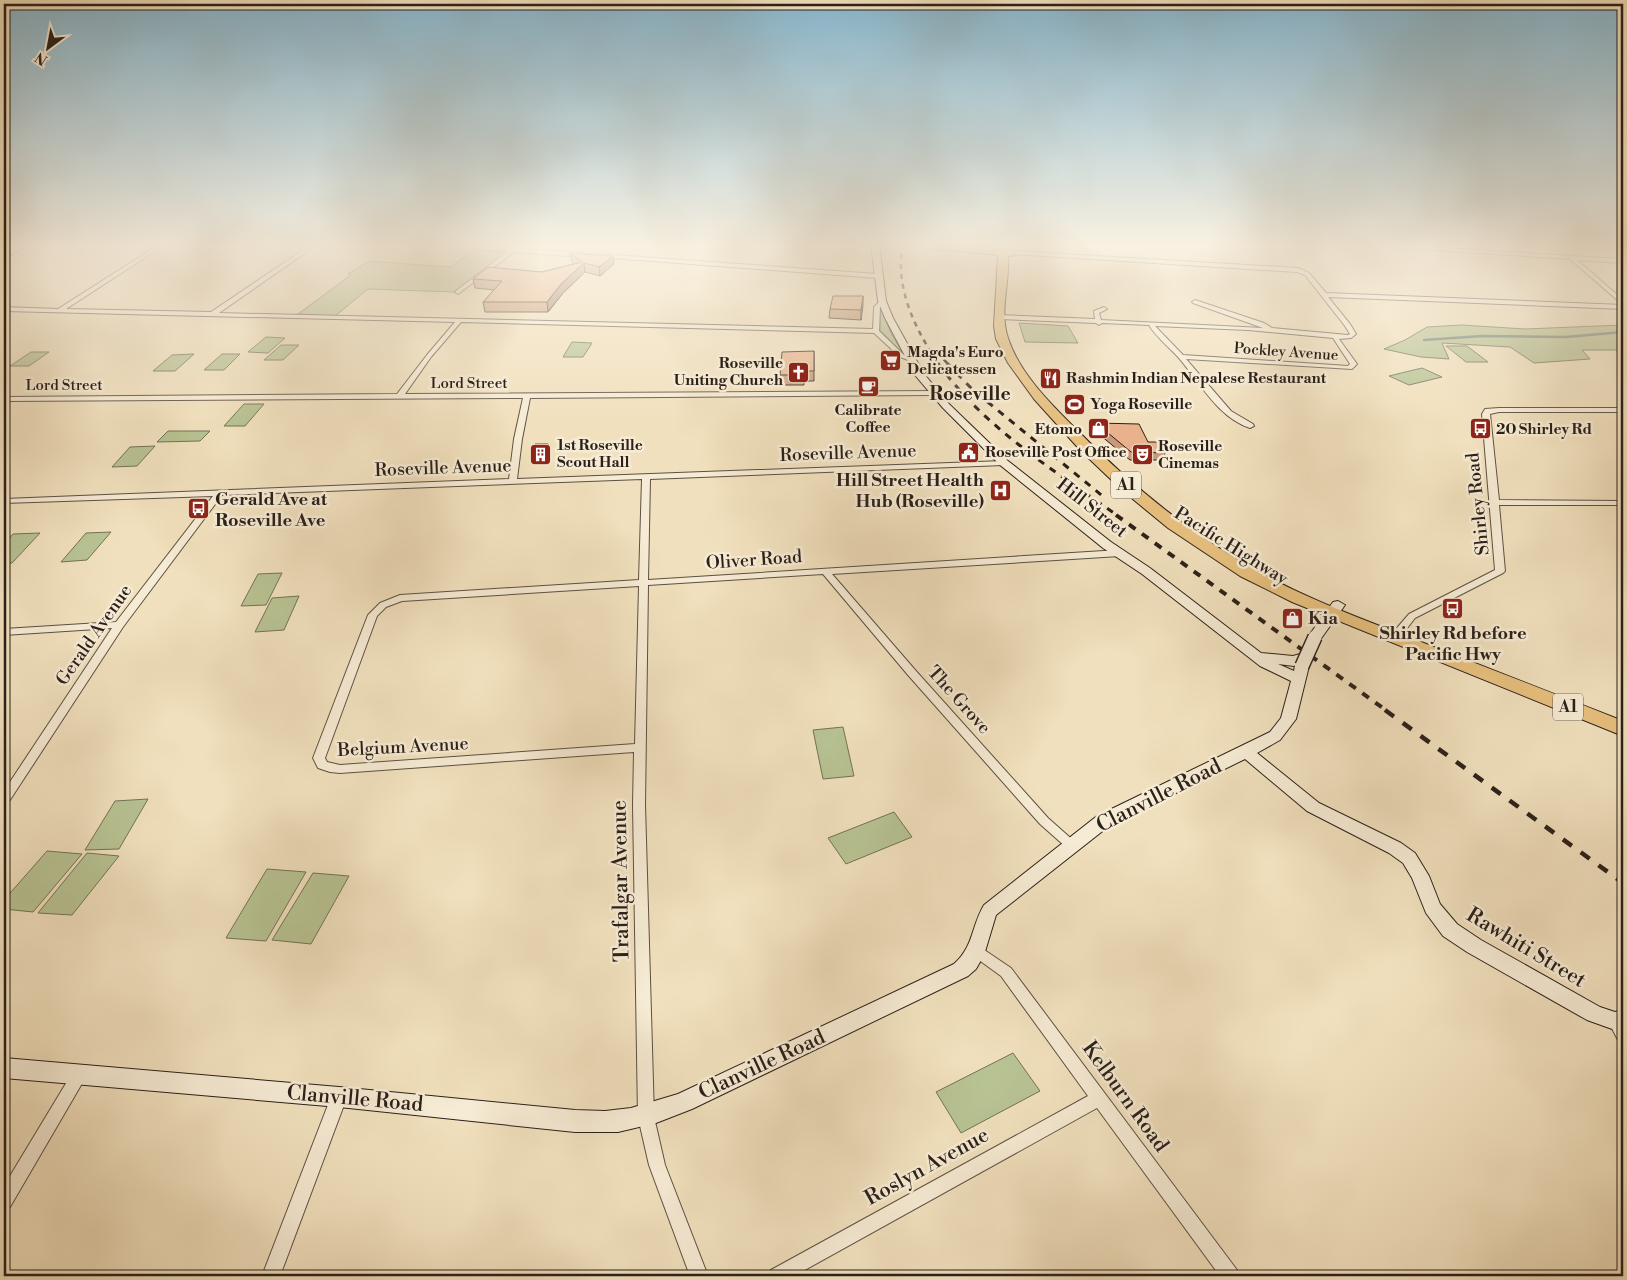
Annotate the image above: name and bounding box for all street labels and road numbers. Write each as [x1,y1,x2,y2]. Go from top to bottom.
street label: Pockley Avenue [1233,339,1339,365]
street label: Lord Street [430,374,508,393]
street label: Lord Street [25,376,103,395]
street label: Roseville Avenue [779,439,917,467]
street label: Shirley Road [1461,451,1495,556]
street label: Roseville Avenue [374,454,512,482]
road number: A1 [1111,472,1141,498]
street label: Hill Street [1052,473,1133,543]
street label: Pacific Highway [1170,502,1292,590]
street label: Oliver Road [705,545,804,575]
street label: Gerald Avenue [51,580,137,690]
street label: The Grove [922,661,996,739]
road number: A1 [1553,694,1583,720]
street label: Belgium Avenue [336,732,469,762]
street label: Clanville Road [1092,753,1226,839]
street label: Trafalgar Avenue [607,800,635,962]
street label: Rawhiti Street [1461,902,1591,994]
street label: Clanville Road [694,1024,830,1106]
street label: Kelburn Road [1076,1036,1174,1158]
street label: Clanville Road [286,1080,424,1118]
street label: Roslyn Avenue [860,1122,994,1212]

